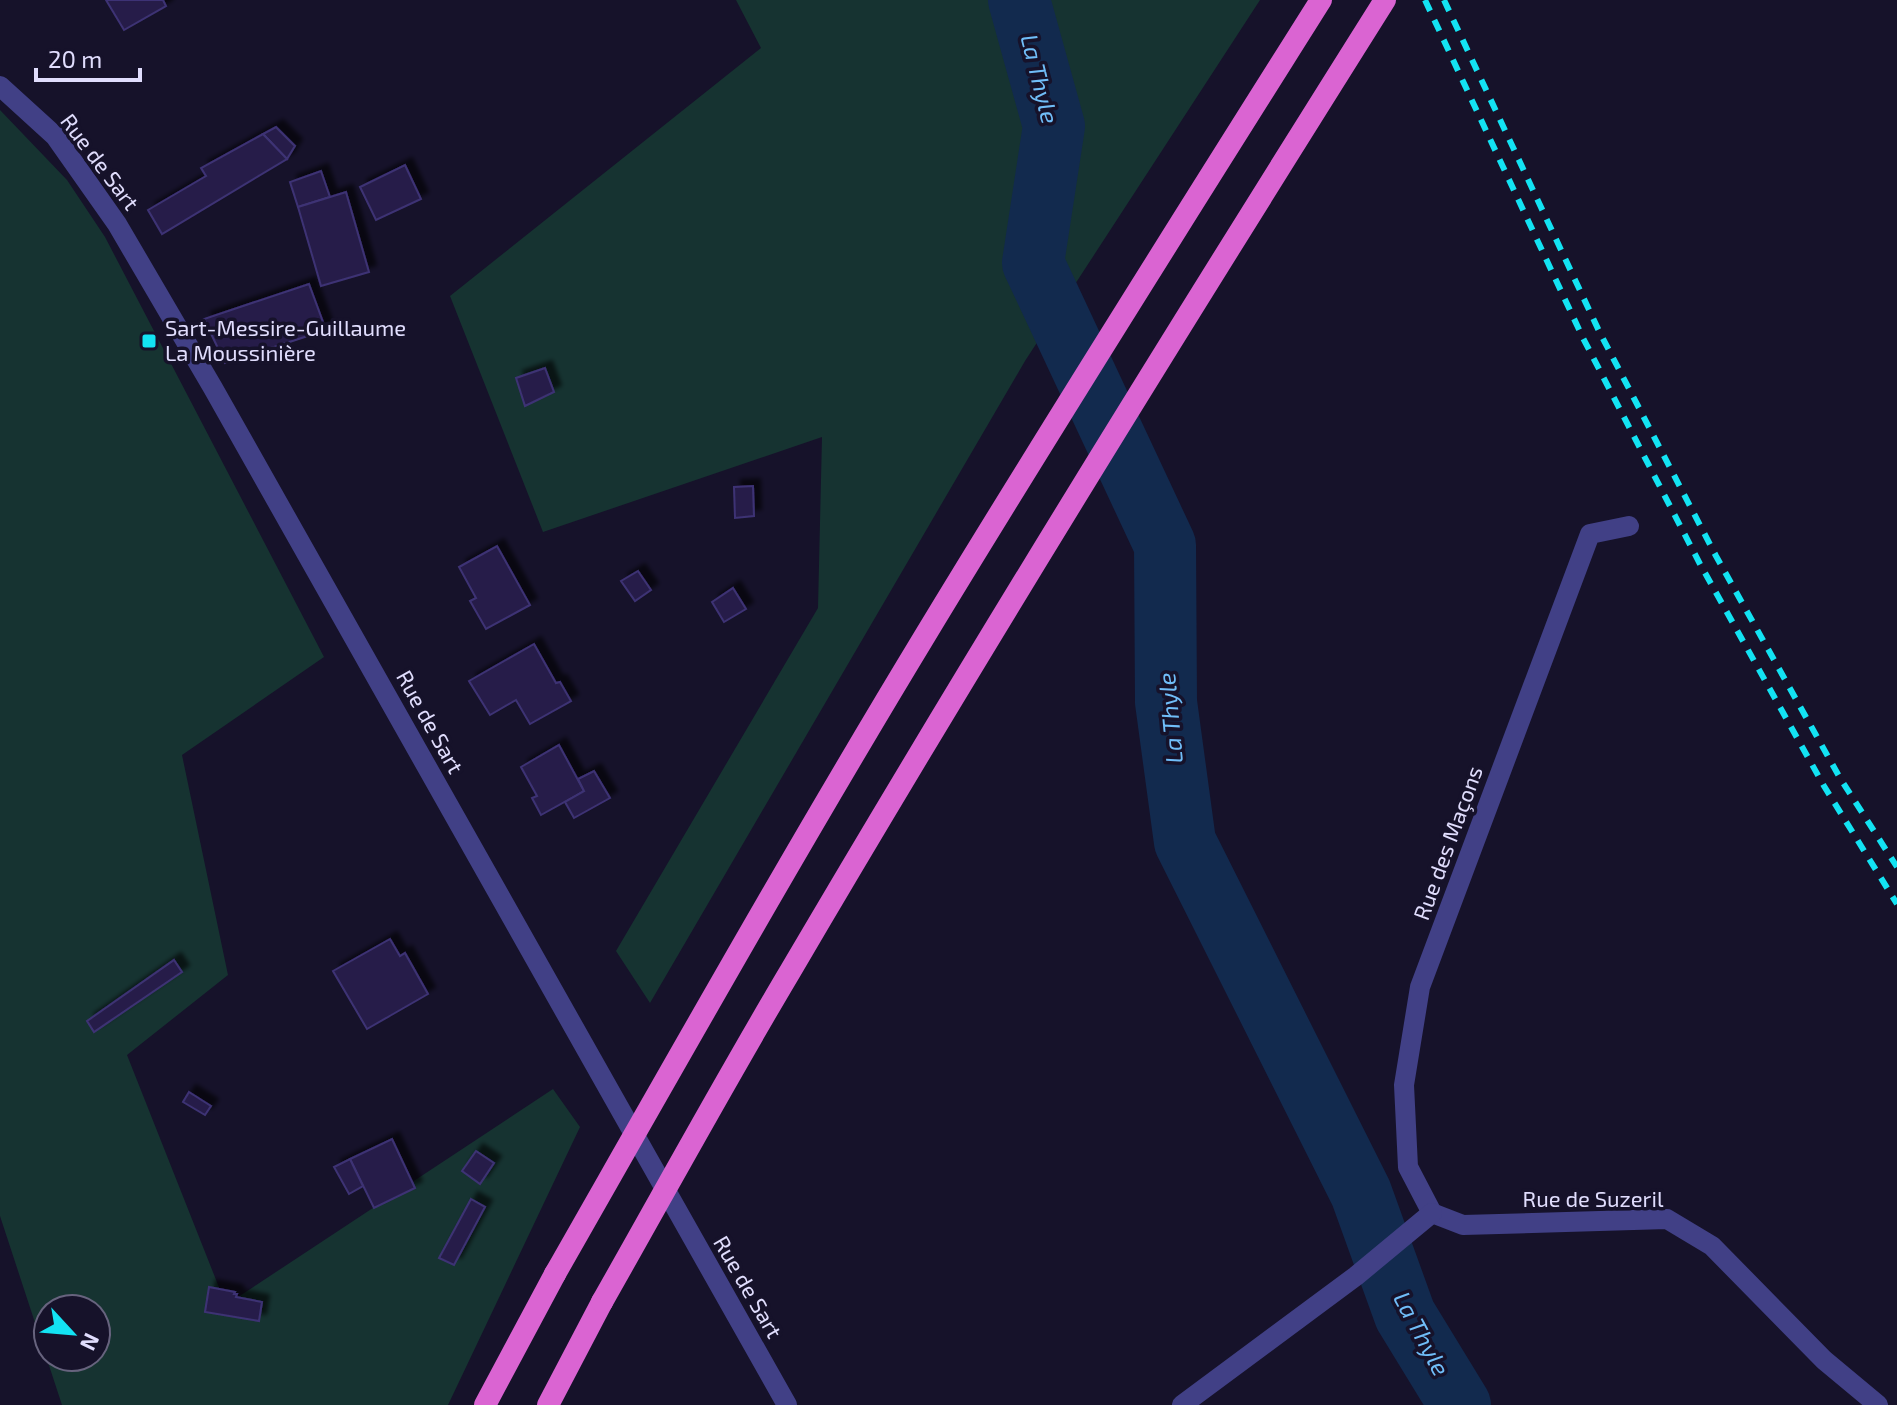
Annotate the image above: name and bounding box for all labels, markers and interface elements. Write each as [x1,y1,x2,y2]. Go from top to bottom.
water label: La Thyle [1015,31,1066,126]
scale bar [36,32,140,82]
text: 20 m [48,44,102,73]
street label: Rue de Sart [56,108,145,215]
place label: Sart-Messire-Guillaume La Moussinière [165,314,406,365]
marker: Sart-Messire-Guillaume La Moussinière [140,332,158,350]
street label: Rue de Sart [392,665,470,778]
water label: La Thyle [1151,671,1188,765]
street label: Rue des Maçons [1407,762,1489,924]
street label: Rue de Suzeril [1523,1185,1664,1211]
street label: Rue de Sart [709,1231,789,1342]
water label: La Thyle [1388,1286,1457,1380]
north arrow [32,1293,112,1373]
text: N [76,1329,106,1355]

